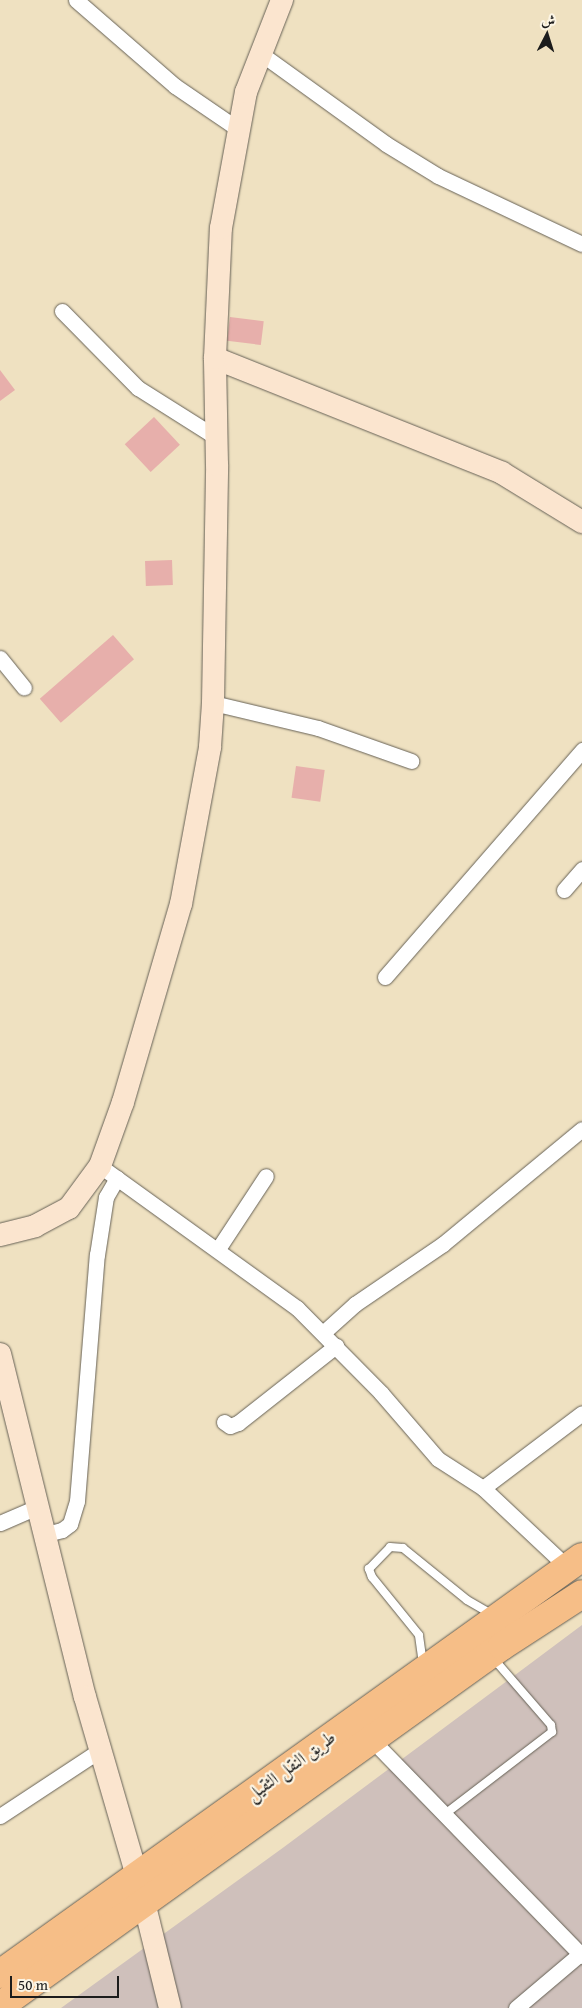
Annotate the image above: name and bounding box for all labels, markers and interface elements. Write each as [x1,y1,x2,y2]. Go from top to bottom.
text: ش [541,9,556,31]
north arrow [522,10,572,60]
street label: طريق النقل الثقيل [242,1726,340,1806]
scale bar [12,1966,121,1998]
text: 50 m [18,1974,48,1995]

